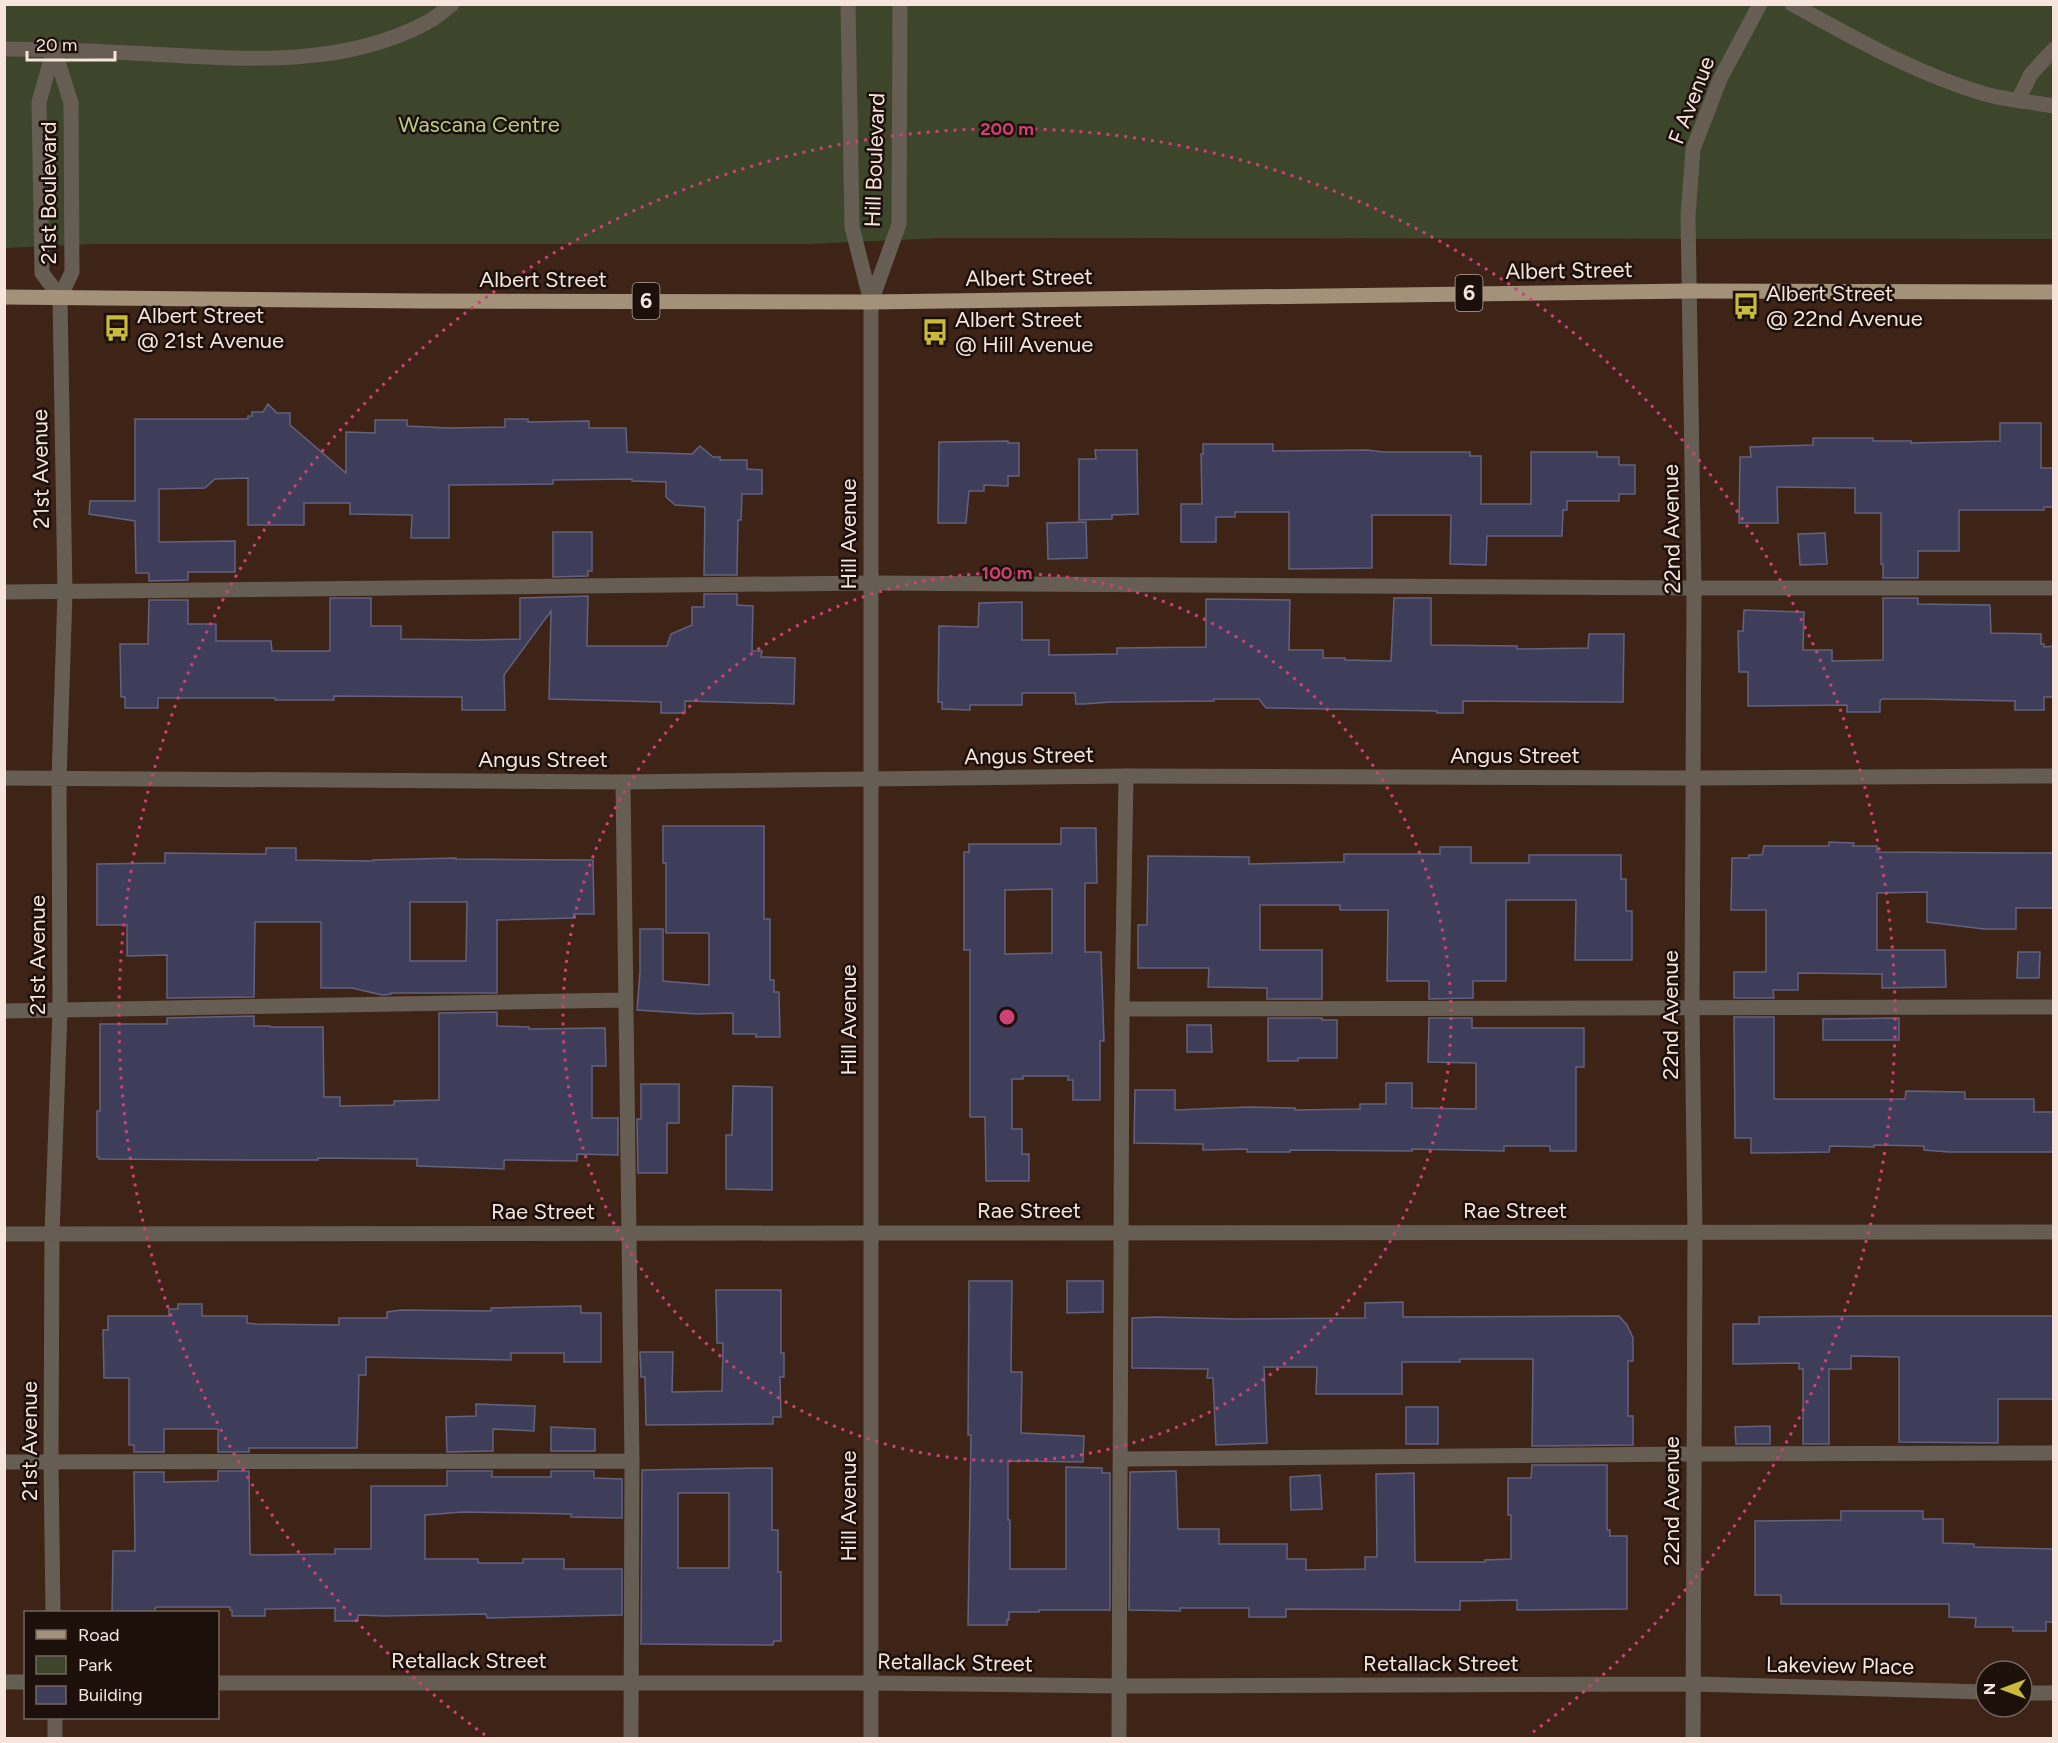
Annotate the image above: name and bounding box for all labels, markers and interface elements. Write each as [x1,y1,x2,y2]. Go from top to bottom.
scale bar [27,24,116,62]
text: 20 m [36,34,77,56]
street label: F Avenue [1662,52,1721,148]
street label: Hill Boulevard [859,92,890,228]
park label: Wascana Centre [398,111,560,138]
text: 200 m [980,118,1034,140]
street label: 21st Boulevard [35,121,62,265]
street label: Albert Street [1505,256,1633,285]
street label: Albert Street [965,263,1093,292]
street label: Albert Street [479,266,607,293]
road number: 6 [1456,275,1482,311]
place label: Albert Street @ 22nd Avenue [1766,280,1923,332]
road number: 6 [632,283,660,319]
bus stop icon: Albert Street @ 22nd Avenue [1731,291,1761,321]
place label: Albert Street @ 21st Avenue [137,302,284,354]
place label: Albert Street @ Hill Avenue [955,306,1093,358]
bus stop icon: Albert Street @ 21st Avenue [102,313,132,343]
bus stop icon: Albert Street @ Hill Avenue [920,317,950,347]
street label: 21st Avenue [26,409,55,529]
street label: 22nd Avenue [1657,464,1686,594]
street label: Hill Avenue [835,478,862,590]
text: 100 m [982,562,1032,584]
street label: Angus Street [964,741,1094,770]
street label: Angus Street [1450,742,1580,769]
street label: Angus Street [478,746,608,773]
street label: 21st Avenue [24,895,51,1015]
street label: 22nd Avenue [1657,950,1684,1080]
street label: Hill Avenue [835,964,862,1076]
centre of rings [997,1007,1017,1027]
street label: Rae Street [977,1197,1081,1224]
street label: Rae Street [1463,1197,1567,1224]
street label: Rae Street [491,1198,595,1225]
street label: 21st Avenue [16,1381,43,1501]
street label: 22nd Avenue [1658,1436,1685,1566]
street label: Hill Avenue [835,1450,862,1562]
legend [24,1611,219,1719]
text: Road [78,1624,119,1646]
street label: Retallack Street [391,1647,547,1674]
street label: Retallack Street [877,1648,1033,1677]
street label: Retallack Street [1363,1650,1519,1677]
street label: Lakeview Place [1766,1651,1914,1680]
text: Park [78,1654,113,1676]
north arrow [1974,1659,2034,1719]
text: N [1980,1683,1999,1695]
text: Building [78,1684,143,1706]

